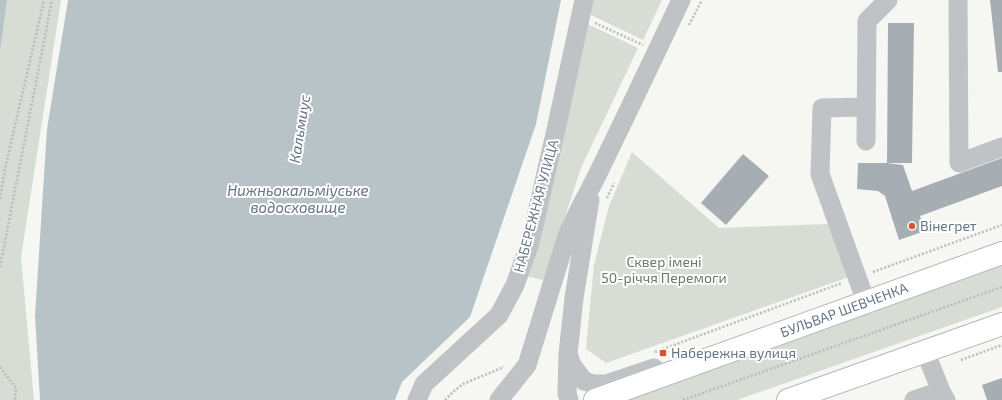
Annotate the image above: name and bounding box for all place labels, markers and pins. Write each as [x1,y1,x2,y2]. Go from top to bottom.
place label: Вінегрет [920,217,977,234]
marker: Вінегрет [907,221,917,231]
place label: Набережна вулиця [671,344,796,361]
marker: Набережна вулиця [658,348,668,358]

